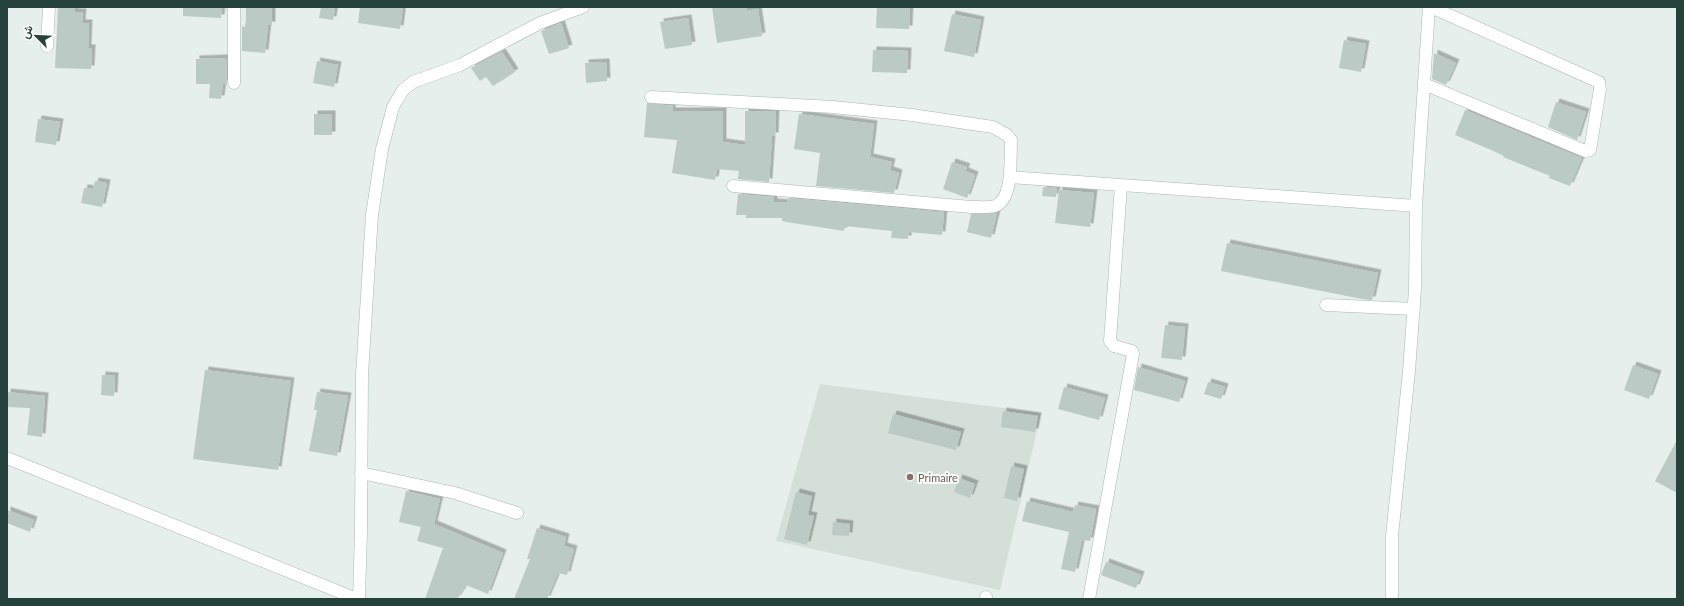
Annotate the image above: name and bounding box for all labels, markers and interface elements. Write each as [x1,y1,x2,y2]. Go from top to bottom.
north arrow [16,16,56,56]
text: ش [18,23,36,41]
place label: Primaire [918,471,958,484]
marker: Primaire [905,472,915,482]

